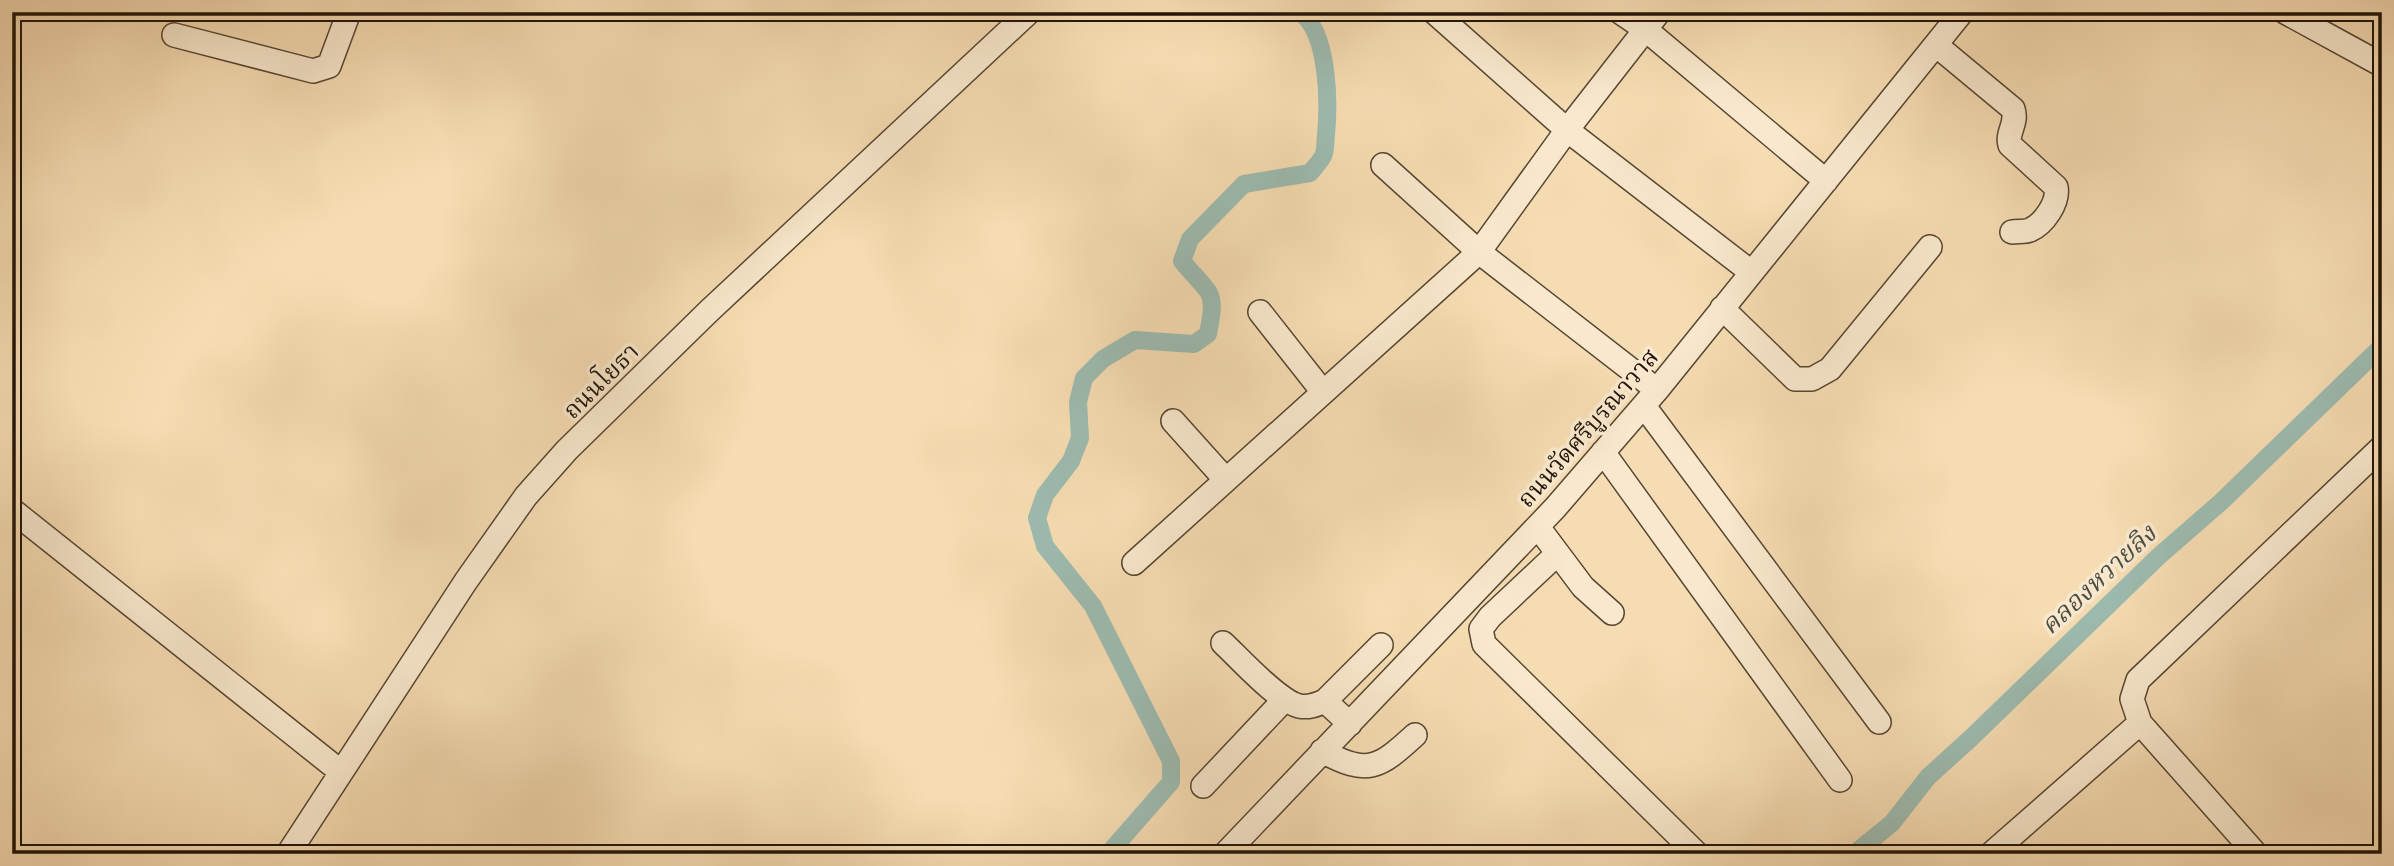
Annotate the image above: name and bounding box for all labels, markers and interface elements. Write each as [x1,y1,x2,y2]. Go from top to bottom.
street label: ถนนโยธา [555,335,645,425]
street label: ถนนวัดศรีบูรณาวาส [1512,344,1665,513]
water label: คลองหวายลิง [2036,519,2163,640]

